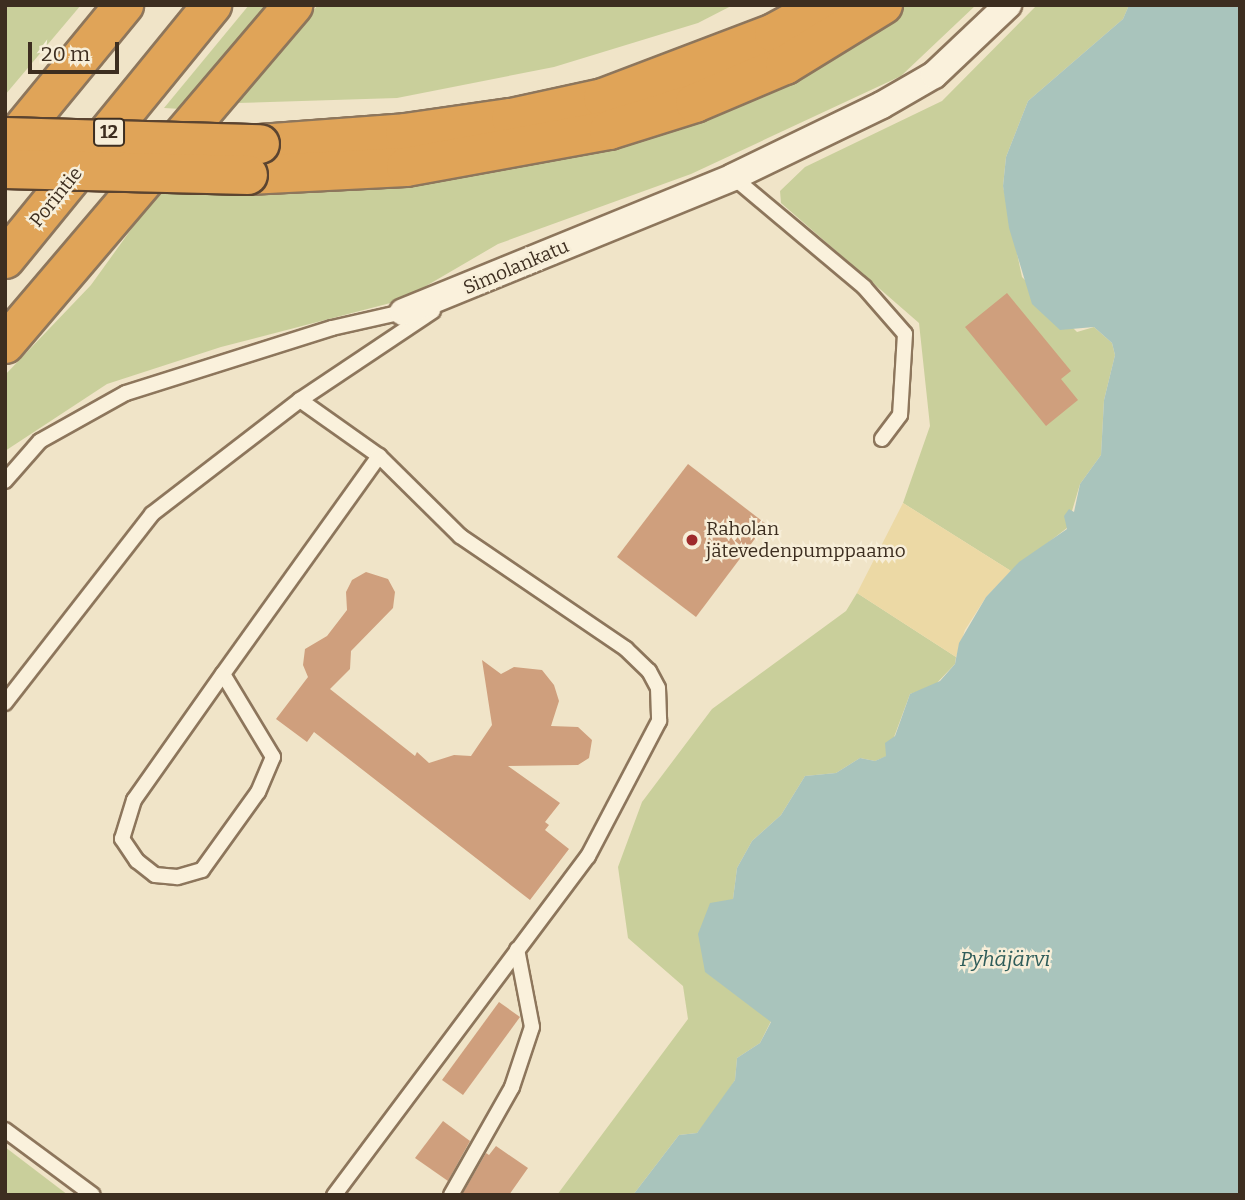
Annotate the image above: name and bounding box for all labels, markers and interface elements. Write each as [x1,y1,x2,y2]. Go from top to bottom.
scale bar [32,28,122,72]
text: 20 m [41,41,90,67]
road number: 12 [92,118,126,146]
street label: Porintie [25,162,87,232]
street label: Simolankatu [460,235,572,299]
place label: Raholan jätevedenpumppaamo [706,518,906,562]
marker: Raholan jätevedenpumppaamo [684,532,700,548]
water label: Pyhäjärvi [960,946,1050,972]

